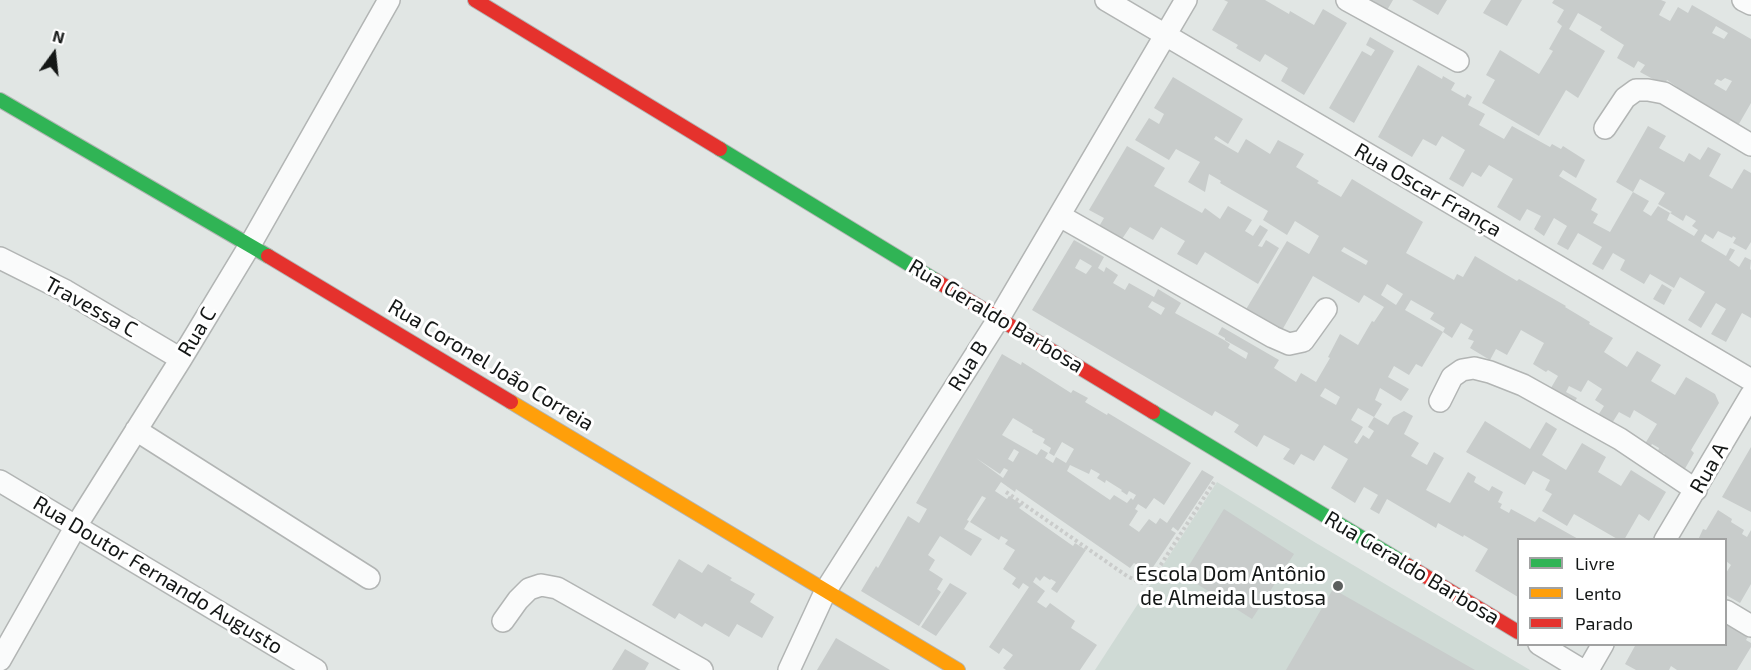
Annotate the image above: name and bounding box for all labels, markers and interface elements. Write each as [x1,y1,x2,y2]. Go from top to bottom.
north arrow [24,24,84,84]
text: N [51,25,67,47]
street label: Rua Oscar França [1350,138,1506,242]
street label: Rua Geraldo Barbosa [904,254,1088,378]
street label: Travessa C [40,271,142,343]
street label: Rua Coronel João Correia [384,294,598,436]
street label: Rua C [173,303,221,361]
street label: Rua B [943,336,993,396]
street label: Rua A [1685,438,1733,498]
street label: Rua Doutor Fernando Augusto [29,490,287,660]
street label: Rua Geraldo Barbosa [1320,506,1504,630]
legend [1517,538,1727,646]
text: Livre [1575,552,1615,574]
place label: Escola Dom Antônio de Almeida Lustosa [1136,561,1326,611]
marker: Escola Dom Antônio de Almeida Lustosa [1331,579,1345,593]
text: Lento [1575,582,1621,604]
text: Parado [1575,612,1633,634]

